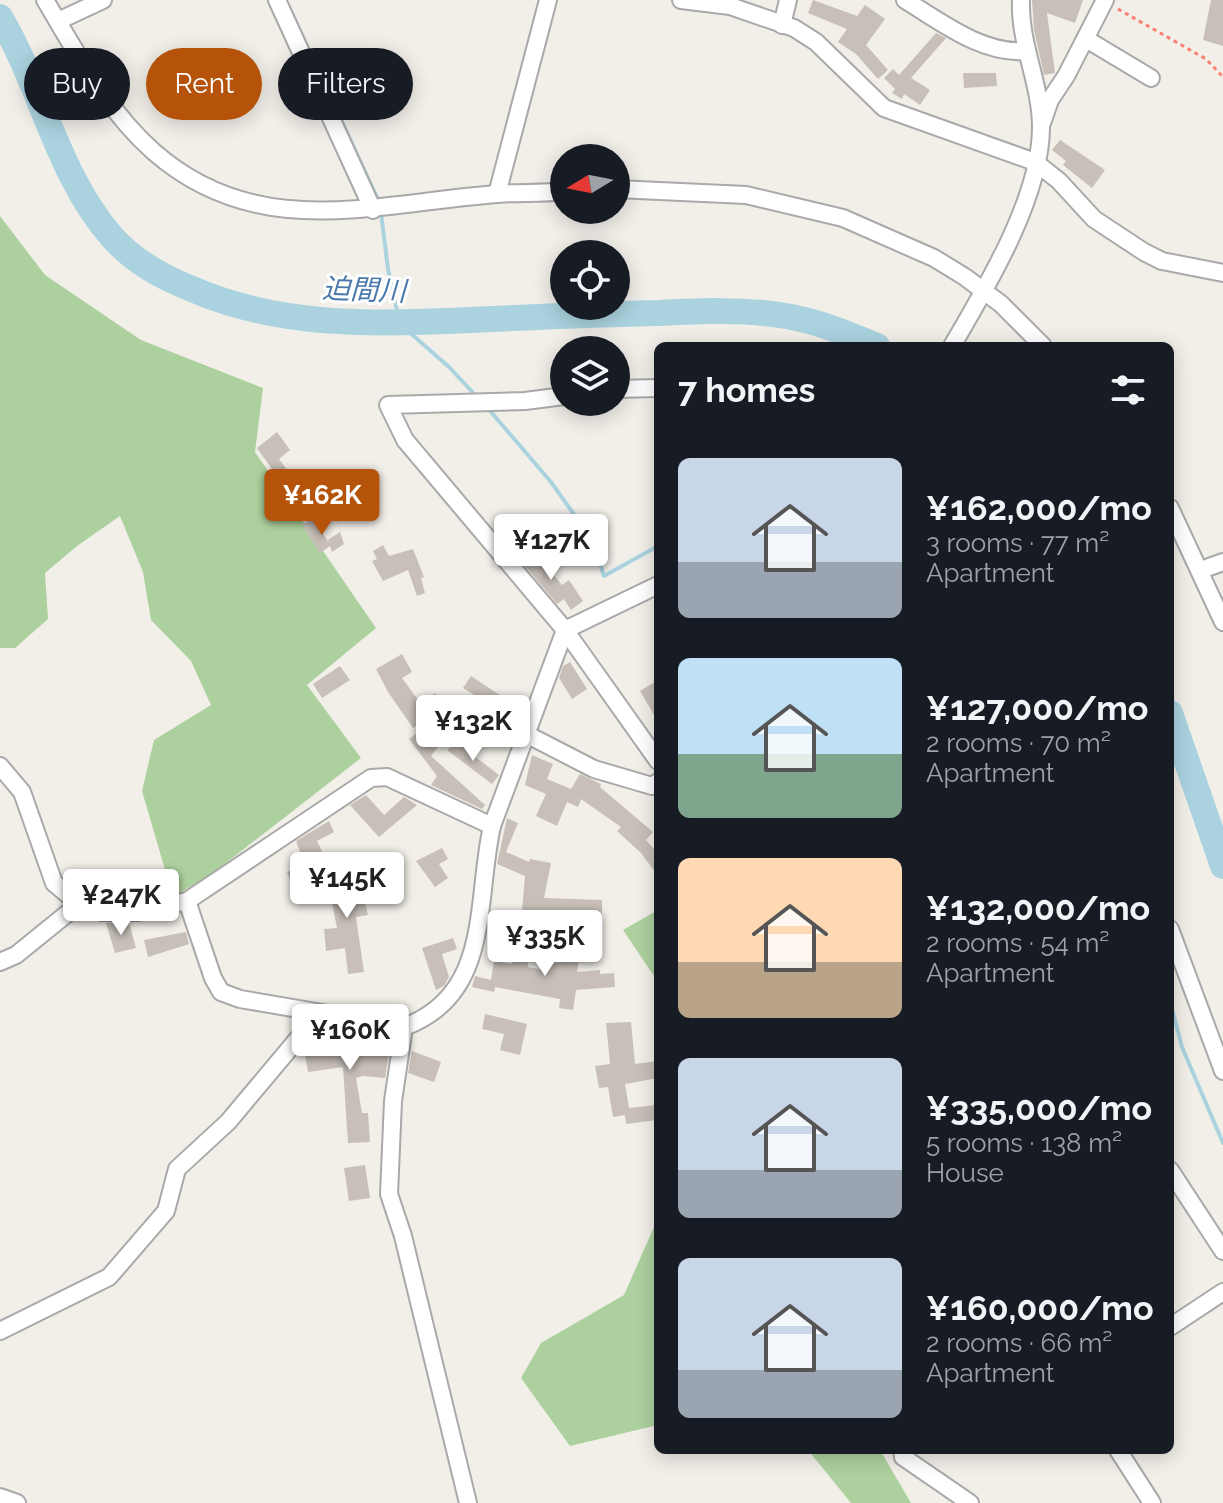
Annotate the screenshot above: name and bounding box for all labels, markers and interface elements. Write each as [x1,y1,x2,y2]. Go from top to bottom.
chip: Buy [24,48,130,120]
chip: Rent [146,48,262,120]
chip: Filters [278,48,413,120]
north arrow [550,144,630,224]
map controls [550,144,630,416]
button: locate [550,240,630,320]
water label: 迫間川 [321,272,410,308]
button: layers [550,336,630,416]
icon: filters [1106,368,1150,412]
text: 7 homes [678,370,815,410]
pin: ¥162K [266,469,378,537]
text: ¥162K [282,480,362,510]
text: ¥162,000/mo [926,488,1152,528]
icon: home [742,490,838,586]
pin: ¥127K [495,514,607,582]
text: ¥127K [512,525,590,555]
text: 3 rooms · 77 m² [926,528,1109,558]
text: Apartment [926,558,1055,588]
text: ¥127,000/mo [926,688,1148,728]
icon: home [742,690,838,786]
pin: ¥132K [417,695,529,763]
text: ¥132K [434,706,512,736]
text: 2 rooms · 70 m² [926,728,1111,758]
text: Apartment [926,758,1055,788]
pin: ¥145K [291,852,403,920]
text: ¥145K [308,863,386,893]
pin: ¥247K [65,869,177,937]
text: ¥247K [81,880,161,910]
text: ¥132,000/mo [926,888,1150,928]
icon: home [742,890,838,986]
pin: ¥335K [489,910,601,978]
text: ¥335K [505,921,585,951]
text: 2 rooms · 54 m² [926,928,1109,958]
text: Apartment [926,958,1055,988]
pin: ¥160K [294,1004,406,1072]
text: ¥160K [310,1015,390,1045]
text: ¥335,000/mo [926,1088,1152,1128]
icon: home [742,1090,838,1186]
text: 5 rooms · 138 m² [926,1128,1122,1158]
text: House [926,1158,1004,1188]
text: ¥160,000/mo [926,1288,1154,1328]
icon: home [742,1290,838,1386]
text: 2 rooms · 66 m² [926,1328,1112,1358]
text: Apartment [926,1358,1055,1388]

